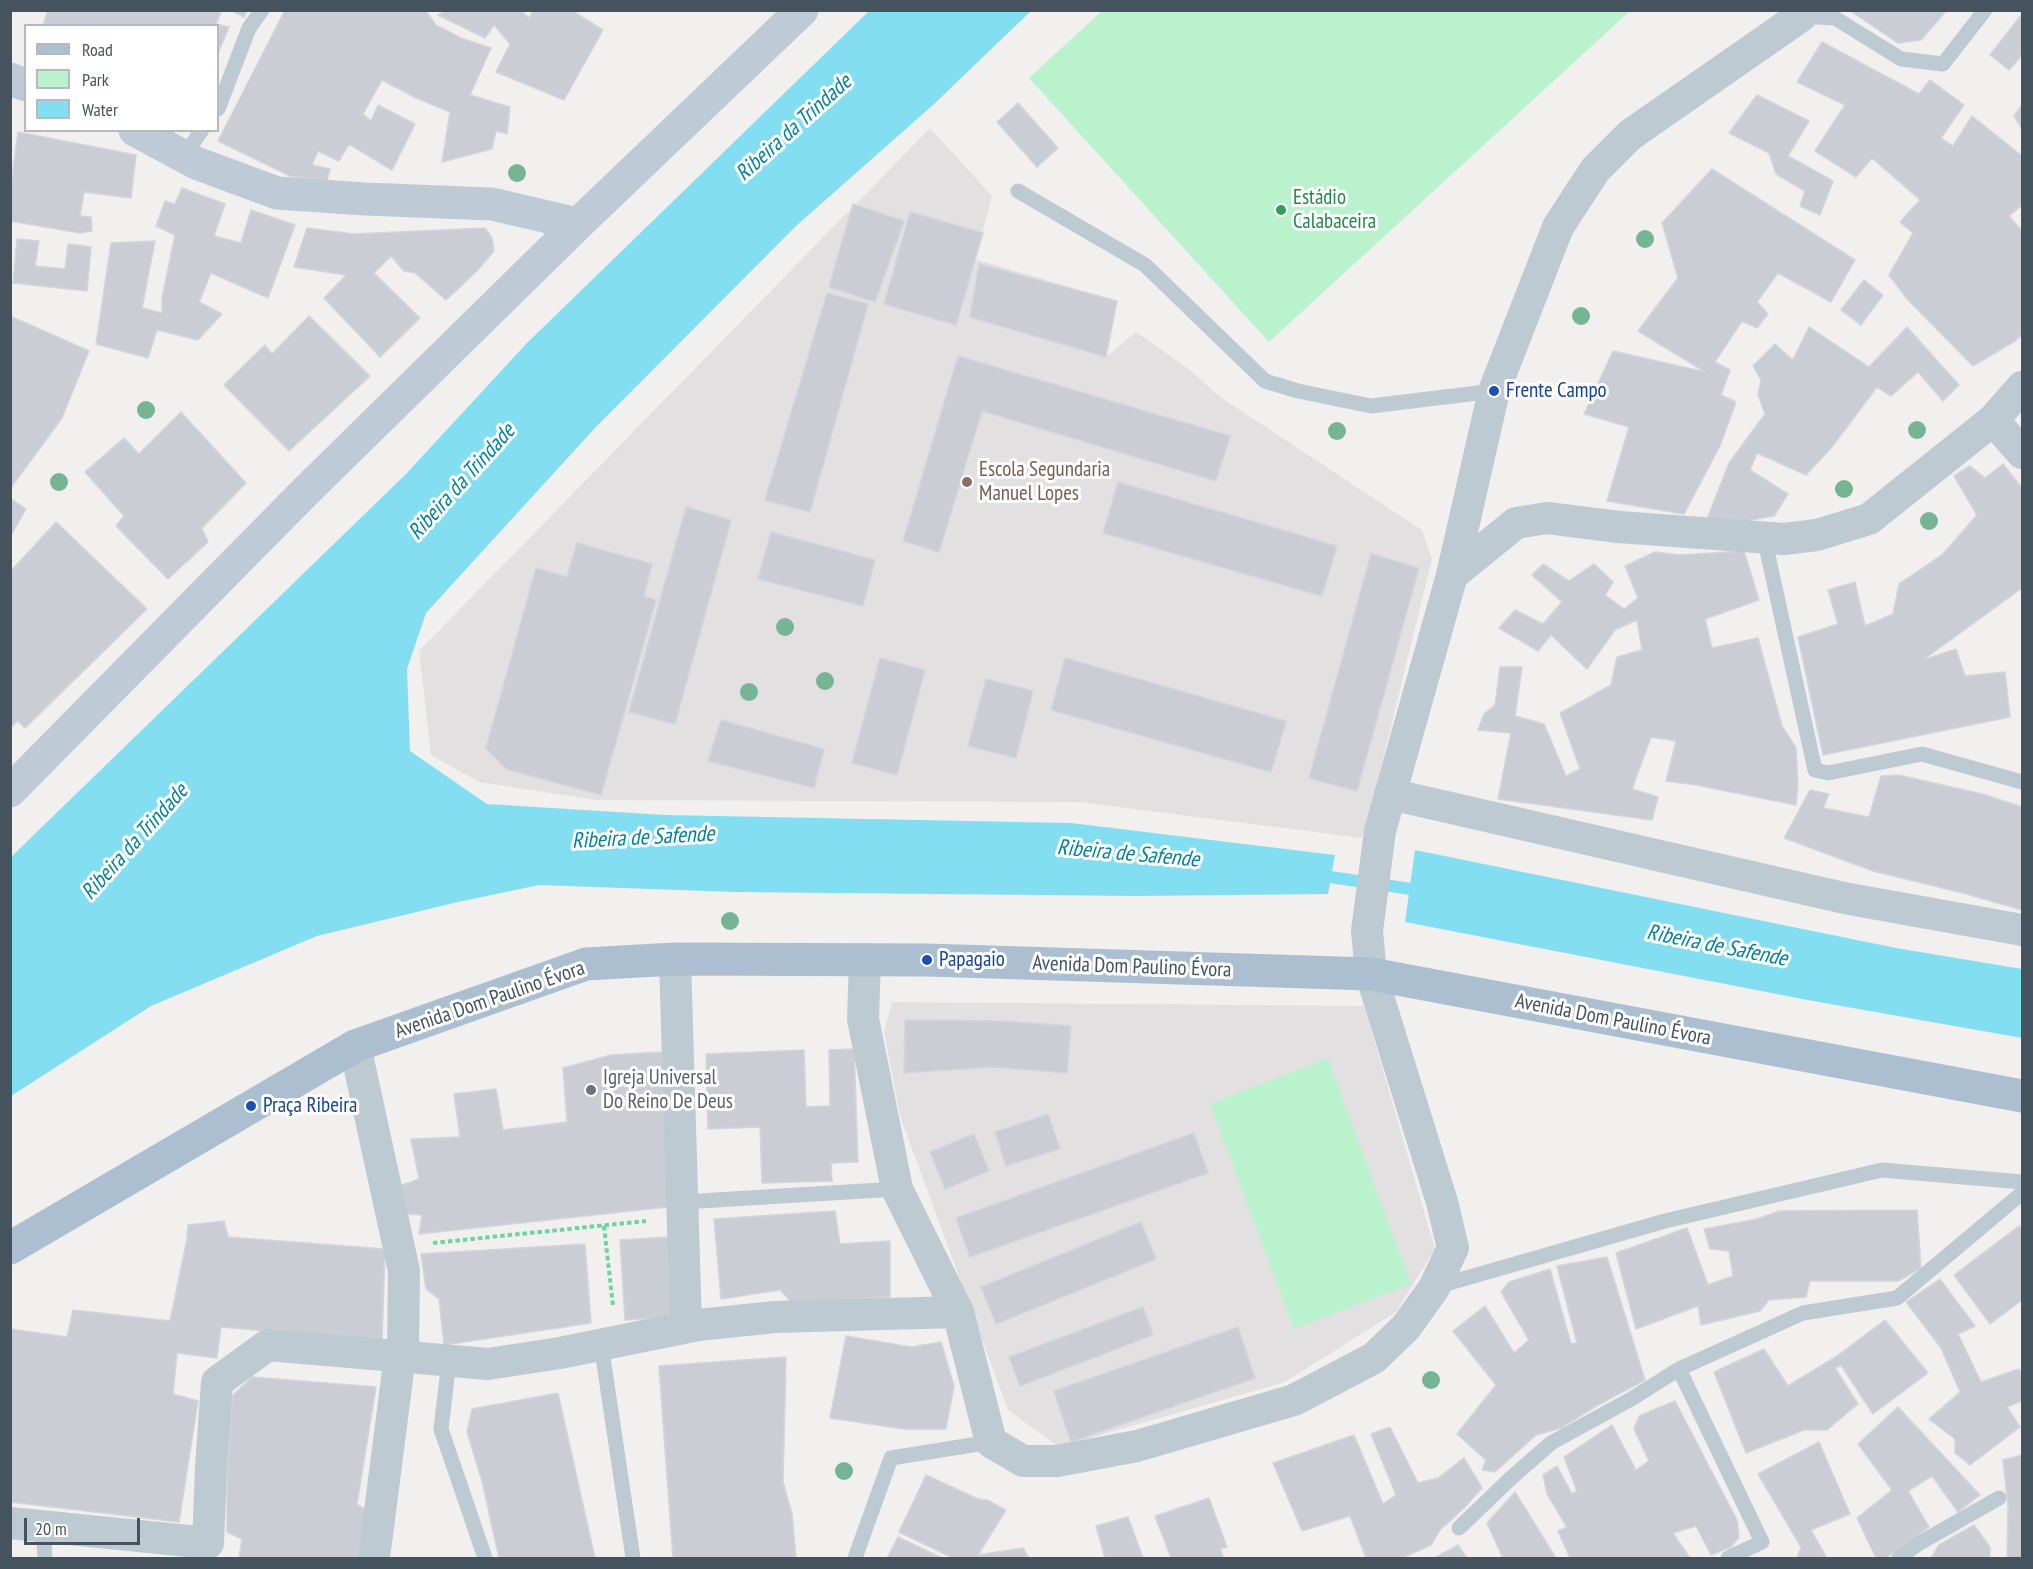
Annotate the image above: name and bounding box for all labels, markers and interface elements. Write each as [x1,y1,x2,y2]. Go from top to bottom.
legend [24,24,219,132]
text: Road [82,38,113,61]
text: Park [82,68,109,91]
water label: Ribeira da Trindade [731,69,857,187]
text: Water [82,98,118,121]
place label: Estádio Calabaceira [1293,185,1376,235]
marker: Estádio Calabaceira [1274,203,1288,217]
place label: Frente Campo [1506,378,1607,404]
marker: Frente Campo [1487,384,1501,398]
water label: Ribeira da Trindade [403,419,521,545]
place label: Escola Segundaria Manuel Lopes [979,457,1110,507]
marker: Escola Segundaria Manuel Lopes [960,475,974,489]
water label: Ribeira da Trindade [76,779,194,905]
water label: Ribeira de Safende [571,821,715,855]
water label: Ribeira de Safende [1056,835,1200,873]
water label: Ribeira de Safende [1645,919,1789,973]
place label: Papagaio [939,947,1005,973]
street label: Avenida Dom Paulino Évora [1032,951,1232,983]
marker: Papagaio [920,953,934,967]
street label: Avenida Dom Paulino Évora [392,956,588,1044]
street label: Avenida Dom Paulino Évora [1513,989,1713,1051]
place label: Igreja Universal Do Reino De Deus [603,1065,733,1115]
marker: Igreja Universal Do Reino De Deus [584,1083,598,1097]
place label: Praça Ribeira [263,1093,358,1119]
marker: Praça Ribeira [244,1099,258,1113]
scale bar [27,1506,142,1544]
text: 20 m [35,1517,67,1540]

